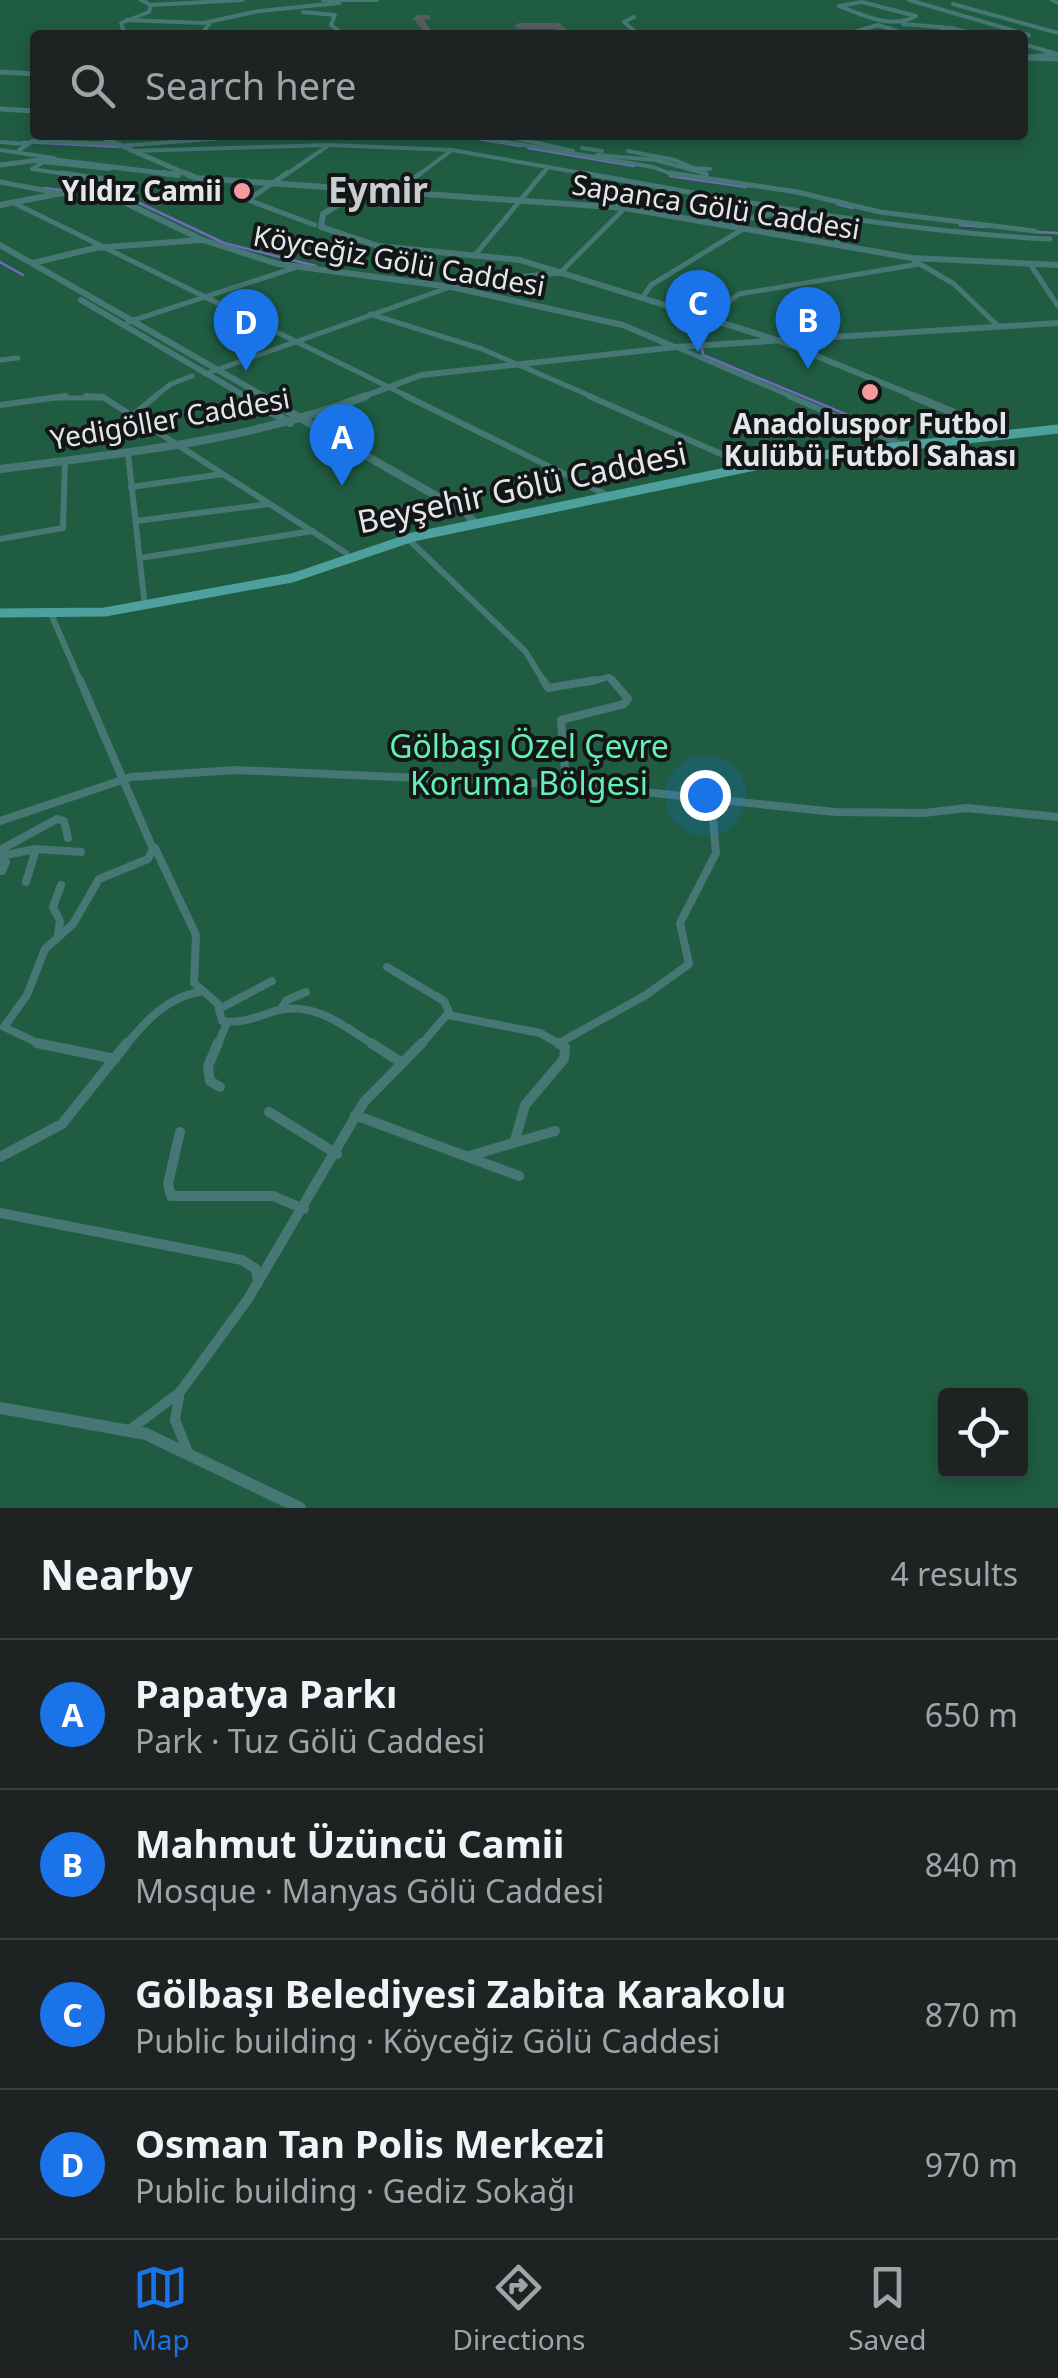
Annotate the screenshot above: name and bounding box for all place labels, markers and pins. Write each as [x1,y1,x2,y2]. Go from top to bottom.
place label: Yıldız Camii [62,171,222,209]
marker: Yıldız Camii [231,180,253,202]
pin: C [666,270,730,352]
pin: B [776,286,840,369]
pin: D [214,288,278,371]
marker: Anadoluspor Futbol Kulübü Futbol Sahası [859,381,881,403]
pin: A [310,404,374,486]
place label: Anadoluspor Futbol Kulübü Futbol Sahası [724,404,1016,474]

